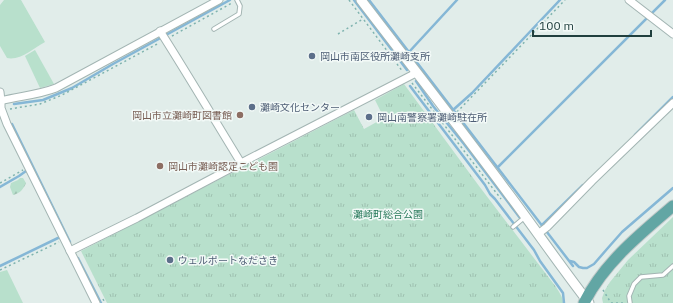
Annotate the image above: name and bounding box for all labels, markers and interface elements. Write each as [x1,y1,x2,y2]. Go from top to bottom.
scale bar [533,12,651,38]
text: 100 m [539,18,574,33]
place label: 岡山市南区役所灘崎支所 [320,50,430,63]
marker: 岡山市南区役所灘崎支所 [307,51,317,61]
place label: 灘崎文化センター [260,101,340,114]
marker: 灘崎文化センター [247,102,257,112]
place label: 岡山市立灘崎町図書館 [132,109,232,122]
marker: 岡山市立灘崎町図書館 [235,110,245,120]
place label: 岡山南警察署灘崎駐在所 [377,111,487,124]
marker: 岡山南警察署灘崎駐在所 [364,112,374,122]
place label: 岡山市灘崎認定こども園 [168,160,278,173]
marker: 岡山市灘崎認定こども園 [155,161,165,171]
park label: 灘崎町総合公園 [353,208,423,221]
place label: ウェルポートなださき [178,254,278,267]
marker: ウェルポートなださき [165,255,175,265]

